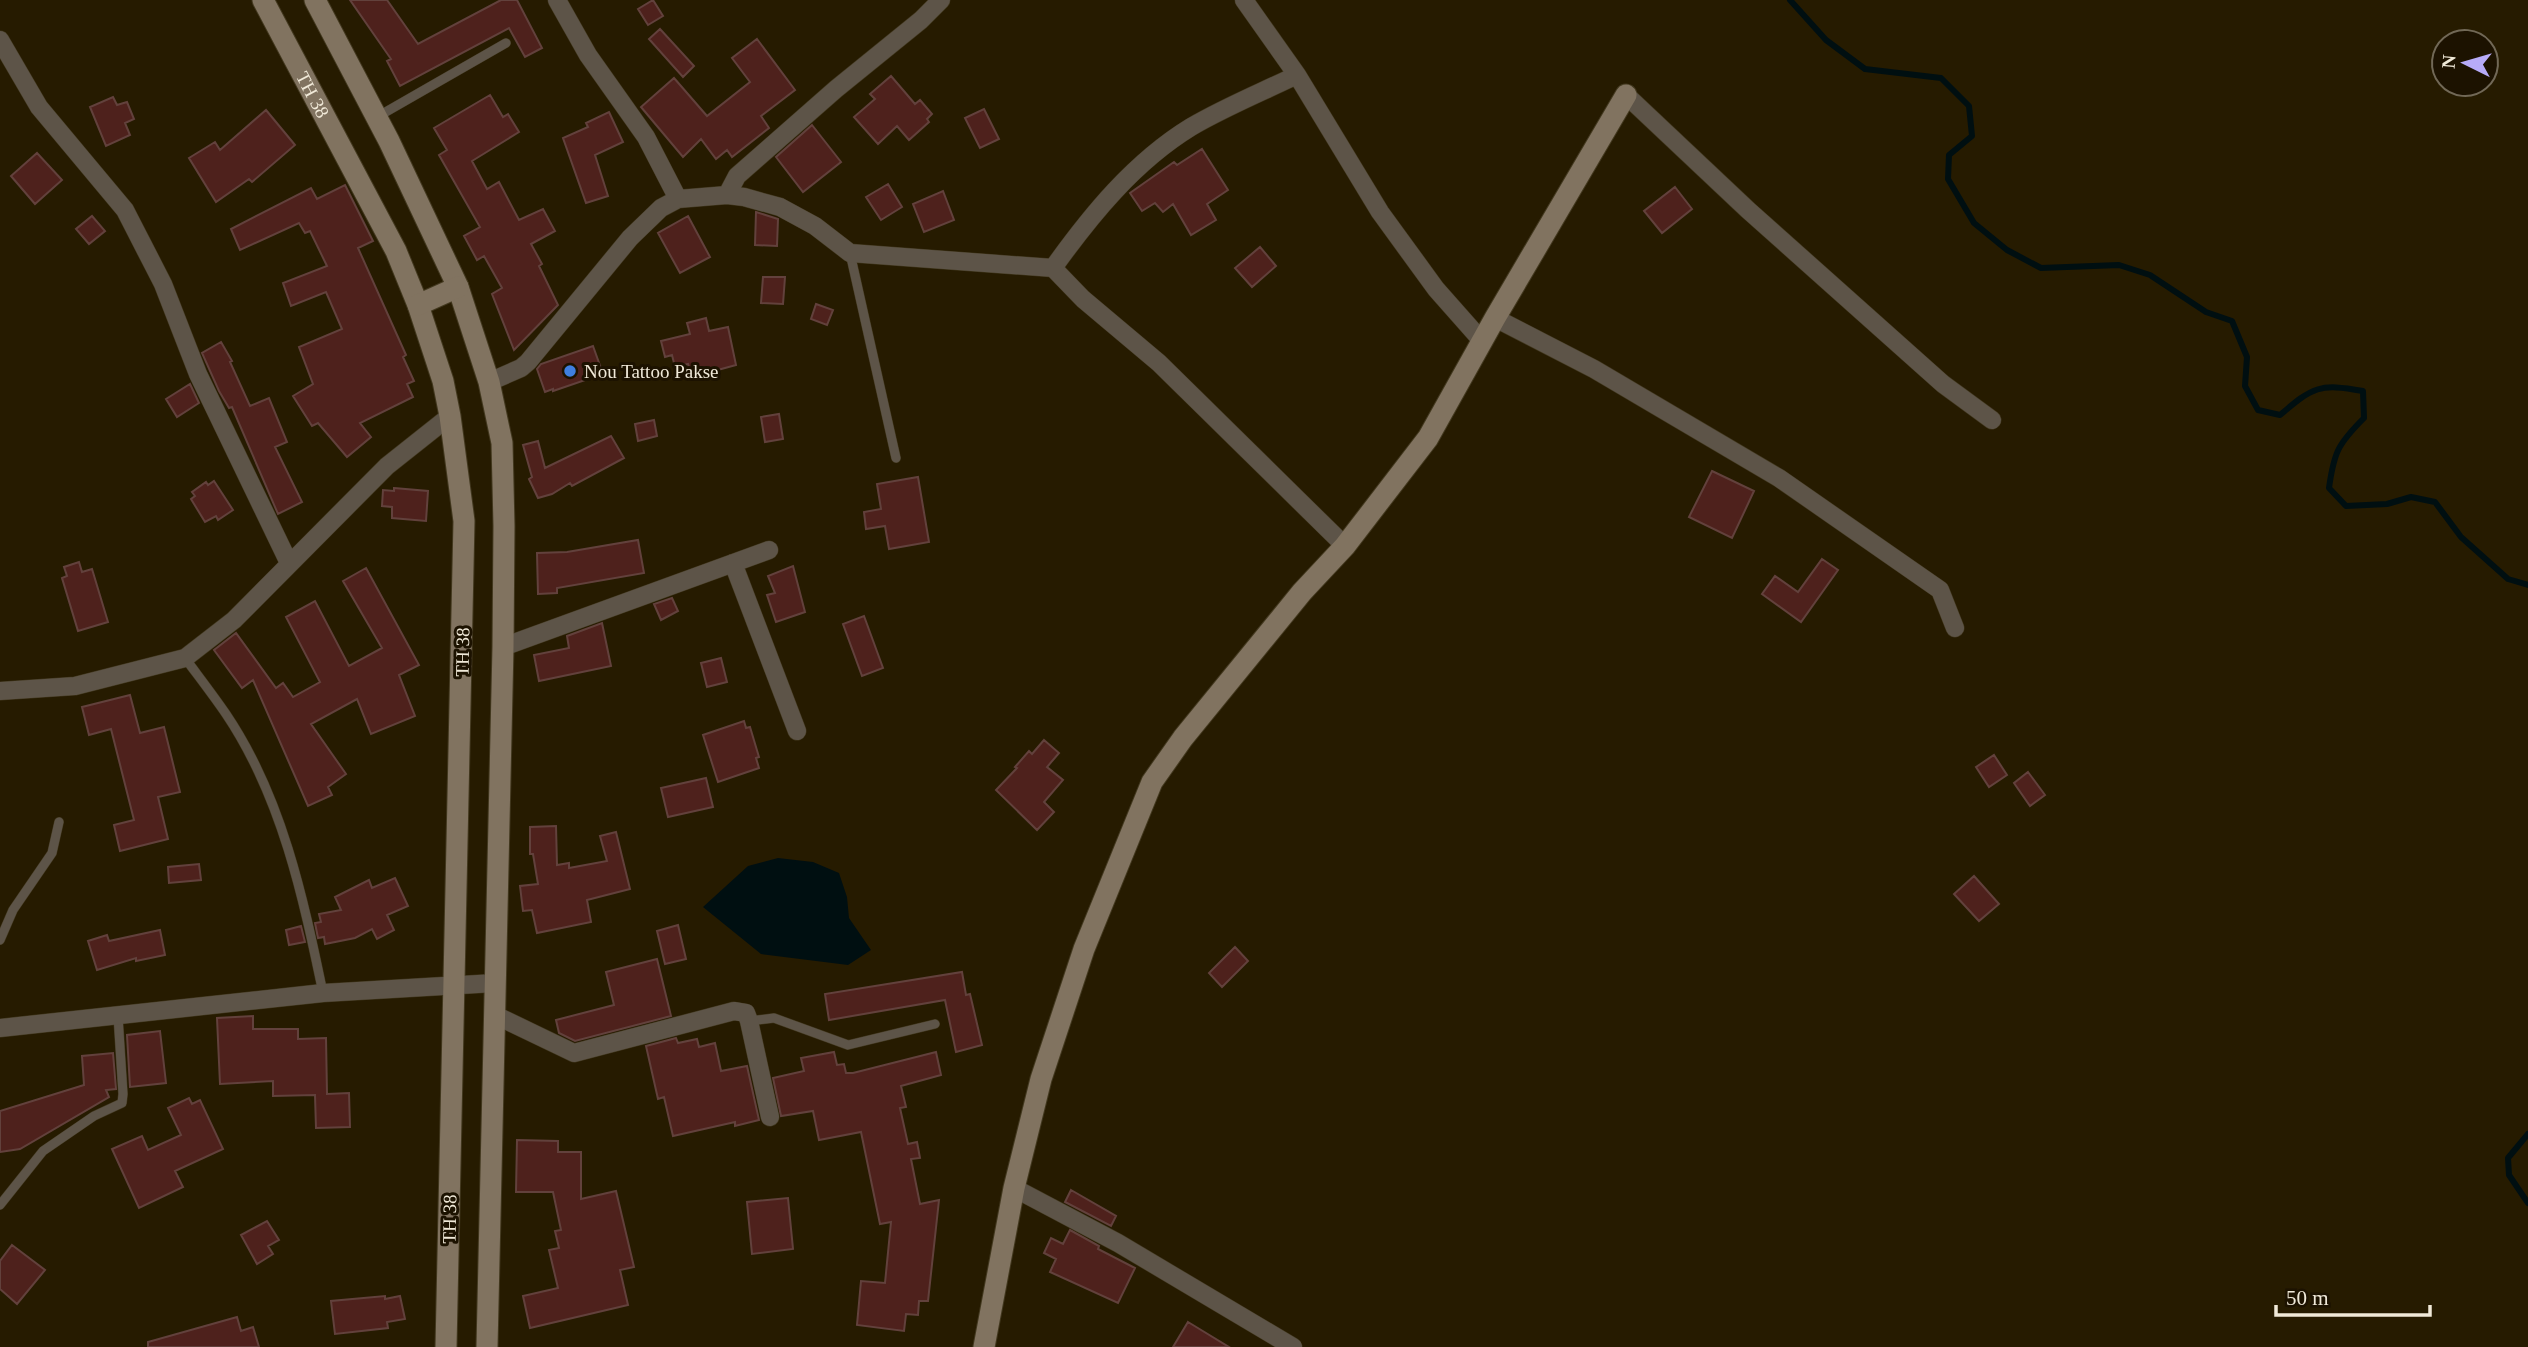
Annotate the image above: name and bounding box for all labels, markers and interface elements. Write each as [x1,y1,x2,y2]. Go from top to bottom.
north arrow [2430,28,2500,98]
text: N [2438,54,2460,69]
street label: TH 38 [292,68,333,121]
place label: Nou Tattoo Pakse [584,361,718,382]
marker: Nou Tattoo Pakse [562,363,578,379]
street label: TH 38 [452,627,473,677]
street label: TH 38 [439,1194,460,1244]
scale bar [2276,1274,2430,1318]
text: 50 m [2286,1286,2329,1310]

